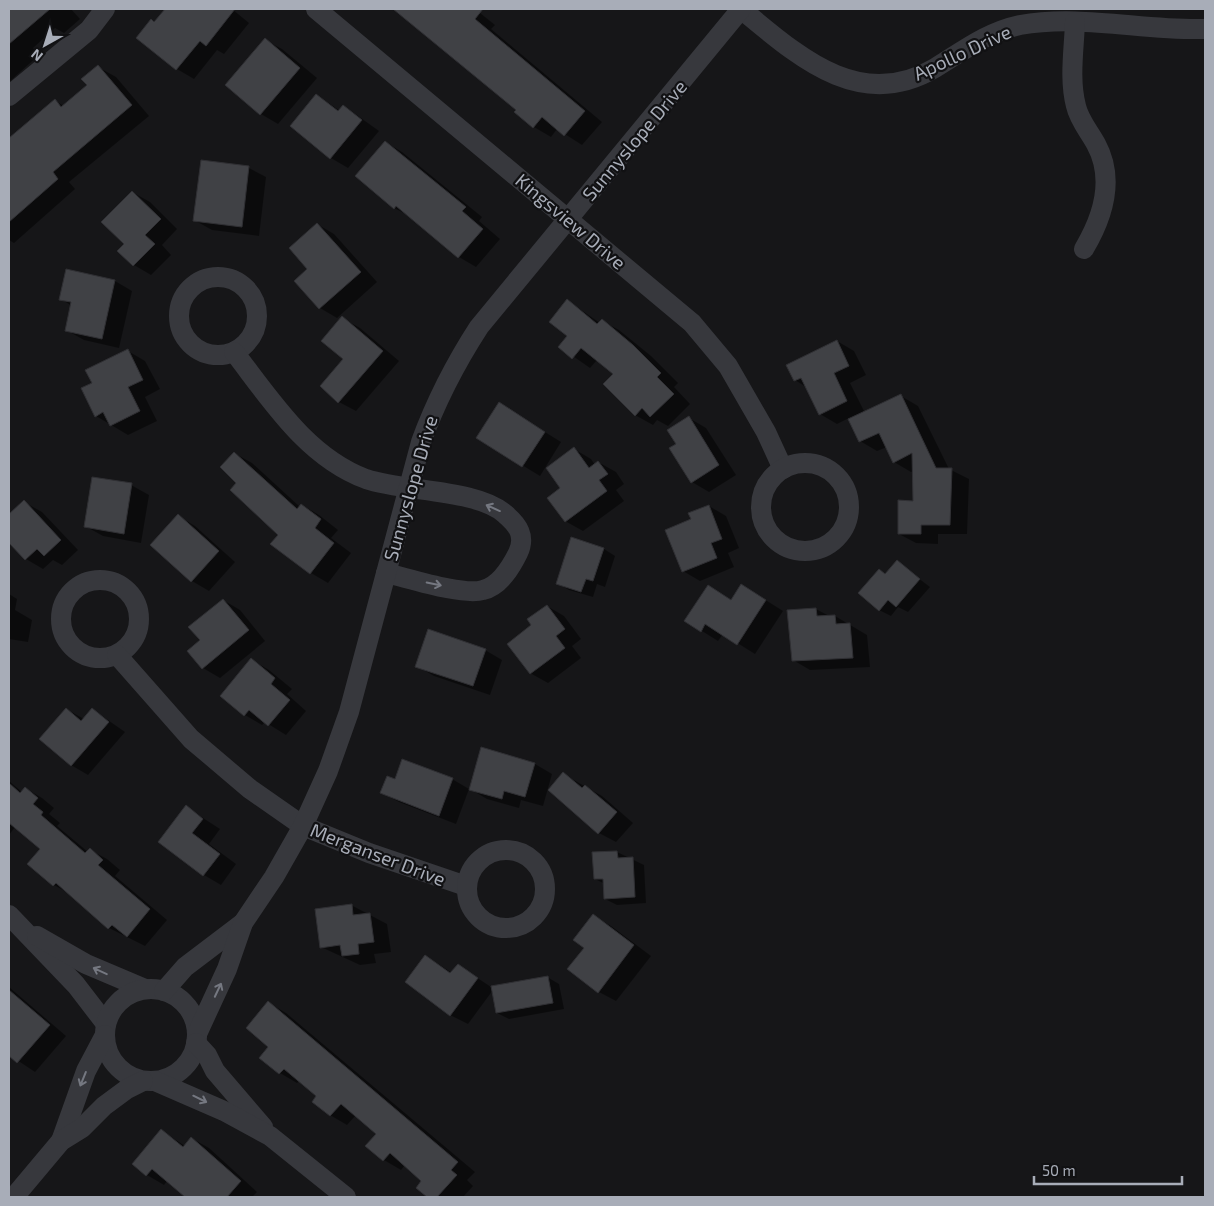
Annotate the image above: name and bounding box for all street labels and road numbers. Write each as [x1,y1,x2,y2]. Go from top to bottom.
street label: Apollo Drive [910,19,1014,85]
street label: Sunnyslope Drive [577,75,691,205]
street label: Kingsview Drive [511,168,631,274]
street label: Sunnyslope Drive [378,413,442,563]
street label: Merganser Drive [307,818,449,890]

